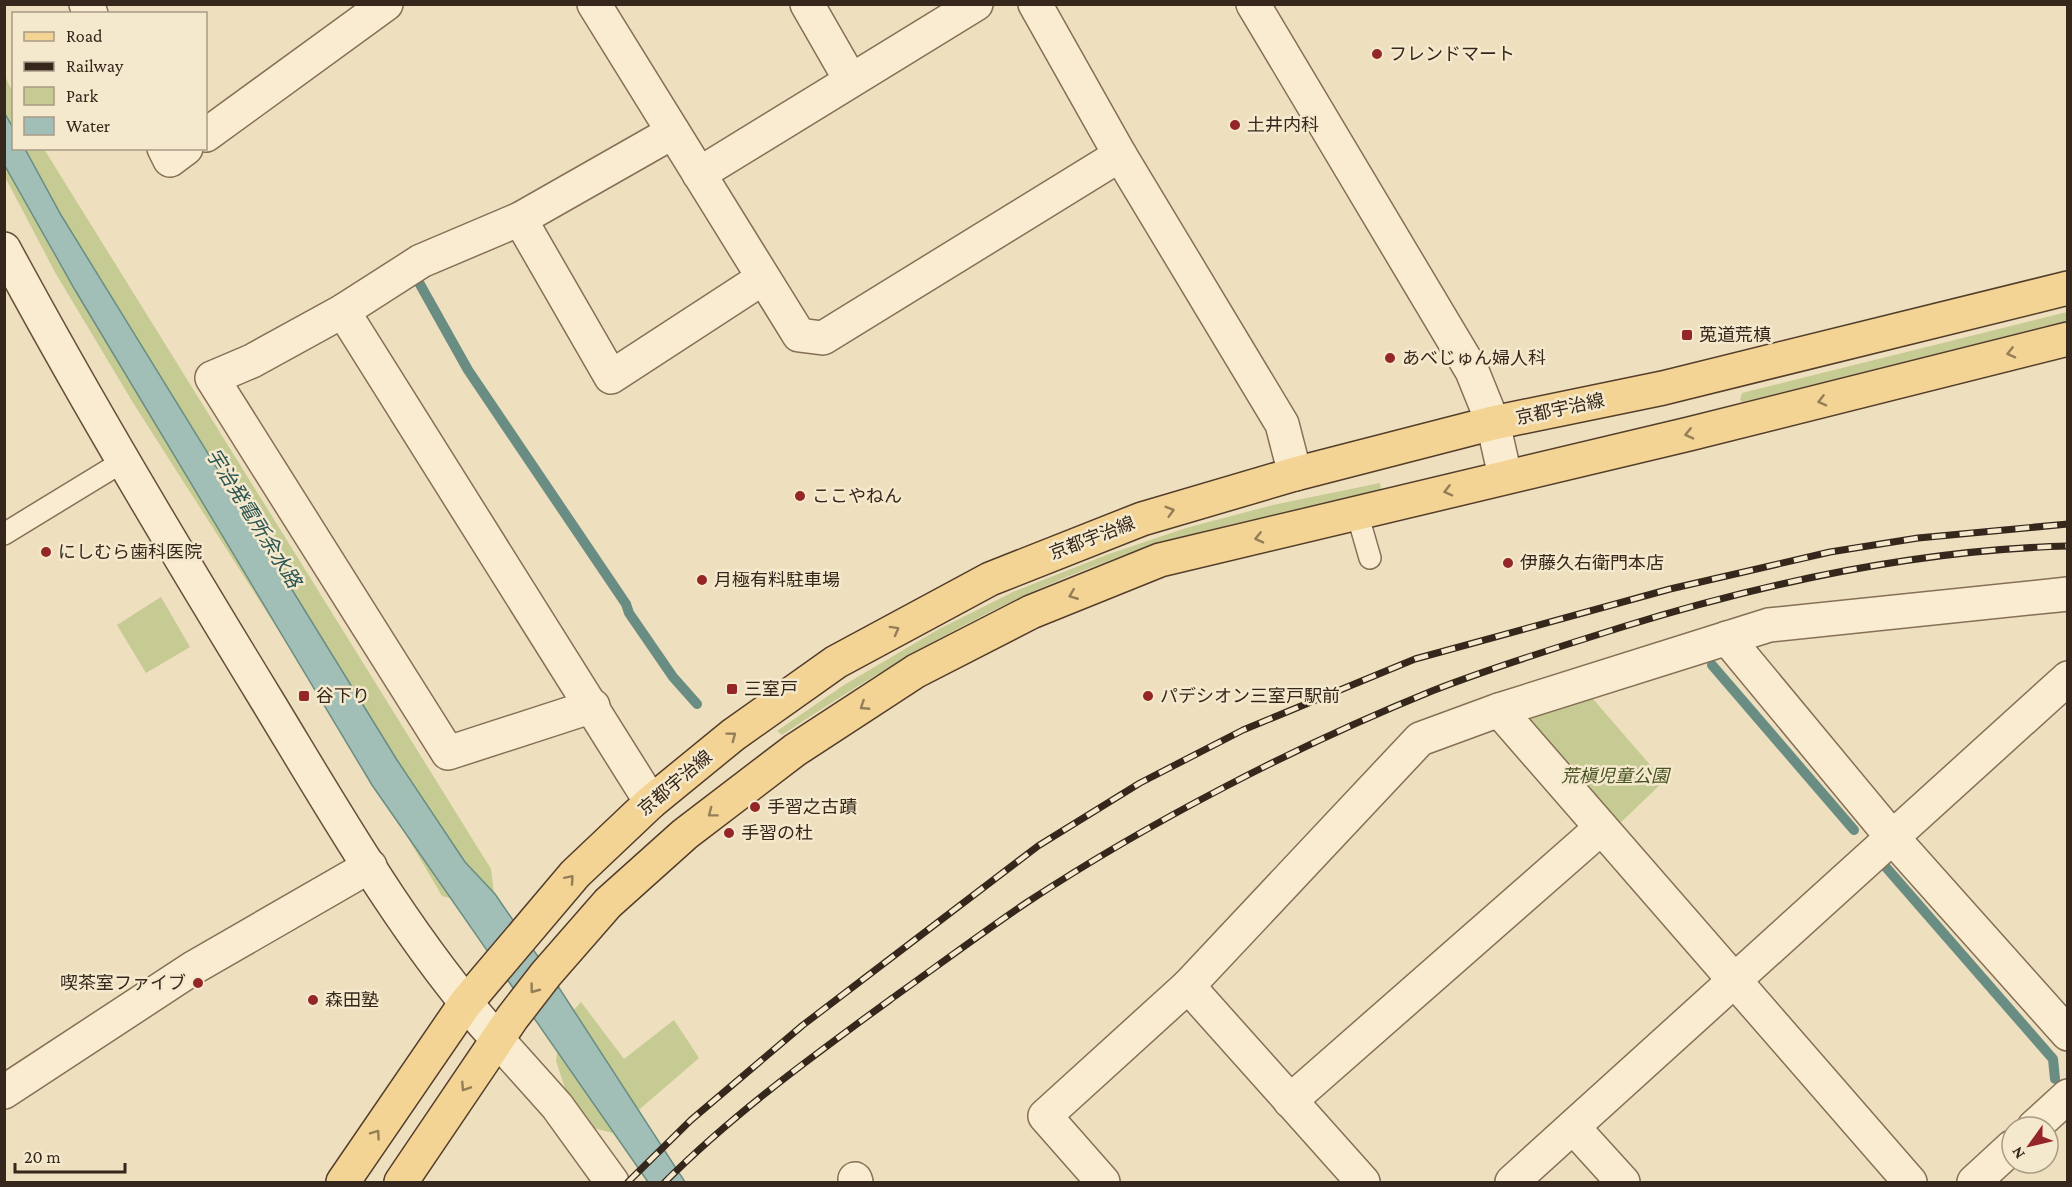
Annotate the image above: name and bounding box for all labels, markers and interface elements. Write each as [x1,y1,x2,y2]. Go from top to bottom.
legend [12,12,207,150]
text: Road [66,26,103,46]
place label: フレンドマート [1389,44,1515,64]
marker: フレンドマート [1370,47,1384,61]
text: Railway [66,56,124,76]
text: Park [66,86,98,106]
place label: 土井内科 [1247,115,1319,135]
text: Water [66,116,111,136]
marker: 土井内科 [1228,118,1242,132]
place label: 莵道荒槙 [1699,325,1771,345]
marker: 莵道荒槙 [1680,328,1694,342]
one-way arrow [2006,345,2016,358]
place label: あべじゅん婦人科 [1402,348,1546,368]
marker: あべじゅん婦人科 [1383,351,1397,365]
street label: 京都宇治線 [1514,390,1606,428]
one-way arrow [1817,393,1827,406]
one-way arrow [1684,427,1694,440]
water label: 宇治発電所余水路 [202,444,307,593]
one-way arrow [1443,483,1453,496]
place label: ここやねん [812,486,902,506]
marker: ここやねん [793,489,807,503]
one-way arrow [1164,506,1175,518]
street label: 京都宇治線 [1046,513,1138,563]
one-way arrow [1254,530,1264,543]
place label: にしむら歯科医院 [58,542,202,562]
marker: にしむら歯科医院 [39,545,53,559]
place label: 伊藤久右衛門本店 [1520,553,1664,573]
marker: 伊藤久右衛門本店 [1501,556,1515,570]
place label: 月極有料駐車場 [714,570,840,590]
marker: 月極有料駐車場 [695,573,709,587]
one-way arrow [1068,588,1079,600]
one-way arrow [889,626,900,637]
place label: 三室戸 [744,679,798,699]
marker: 三室戸 [725,682,739,696]
place label: 谷下り [316,686,370,706]
place label: パデシオン三室戸駅前 [1160,686,1340,706]
marker: 谷下り [297,689,311,703]
marker: パデシオン三室戸駅前 [1141,689,1155,703]
one-way arrow [860,698,870,710]
one-way arrow [726,733,737,744]
street label: 京都宇治線 [634,746,716,820]
park label: 荒槇児童公園 [1561,766,1672,786]
place label: 手習之古蹟 [767,797,857,817]
marker: 手習之古蹟 [748,800,762,814]
one-way arrow [707,806,718,817]
place label: 手習の杜 [741,823,813,843]
marker: 手習の杜 [722,826,736,840]
one-way arrow [563,875,574,886]
place label: 喫茶室ファイブ [60,973,186,993]
marker: 喫茶室ファイブ [191,976,205,990]
one-way arrow [530,983,541,994]
place label: 森田塾 [325,990,379,1010]
marker: 森田塾 [306,993,320,1007]
one-way arrow [461,1081,472,1092]
north arrow [2000,1115,2060,1175]
one-way arrow [369,1130,380,1141]
scale bar [15,1136,124,1174]
text: N [2008,1144,2028,1162]
text: 20 m [24,1147,61,1167]

